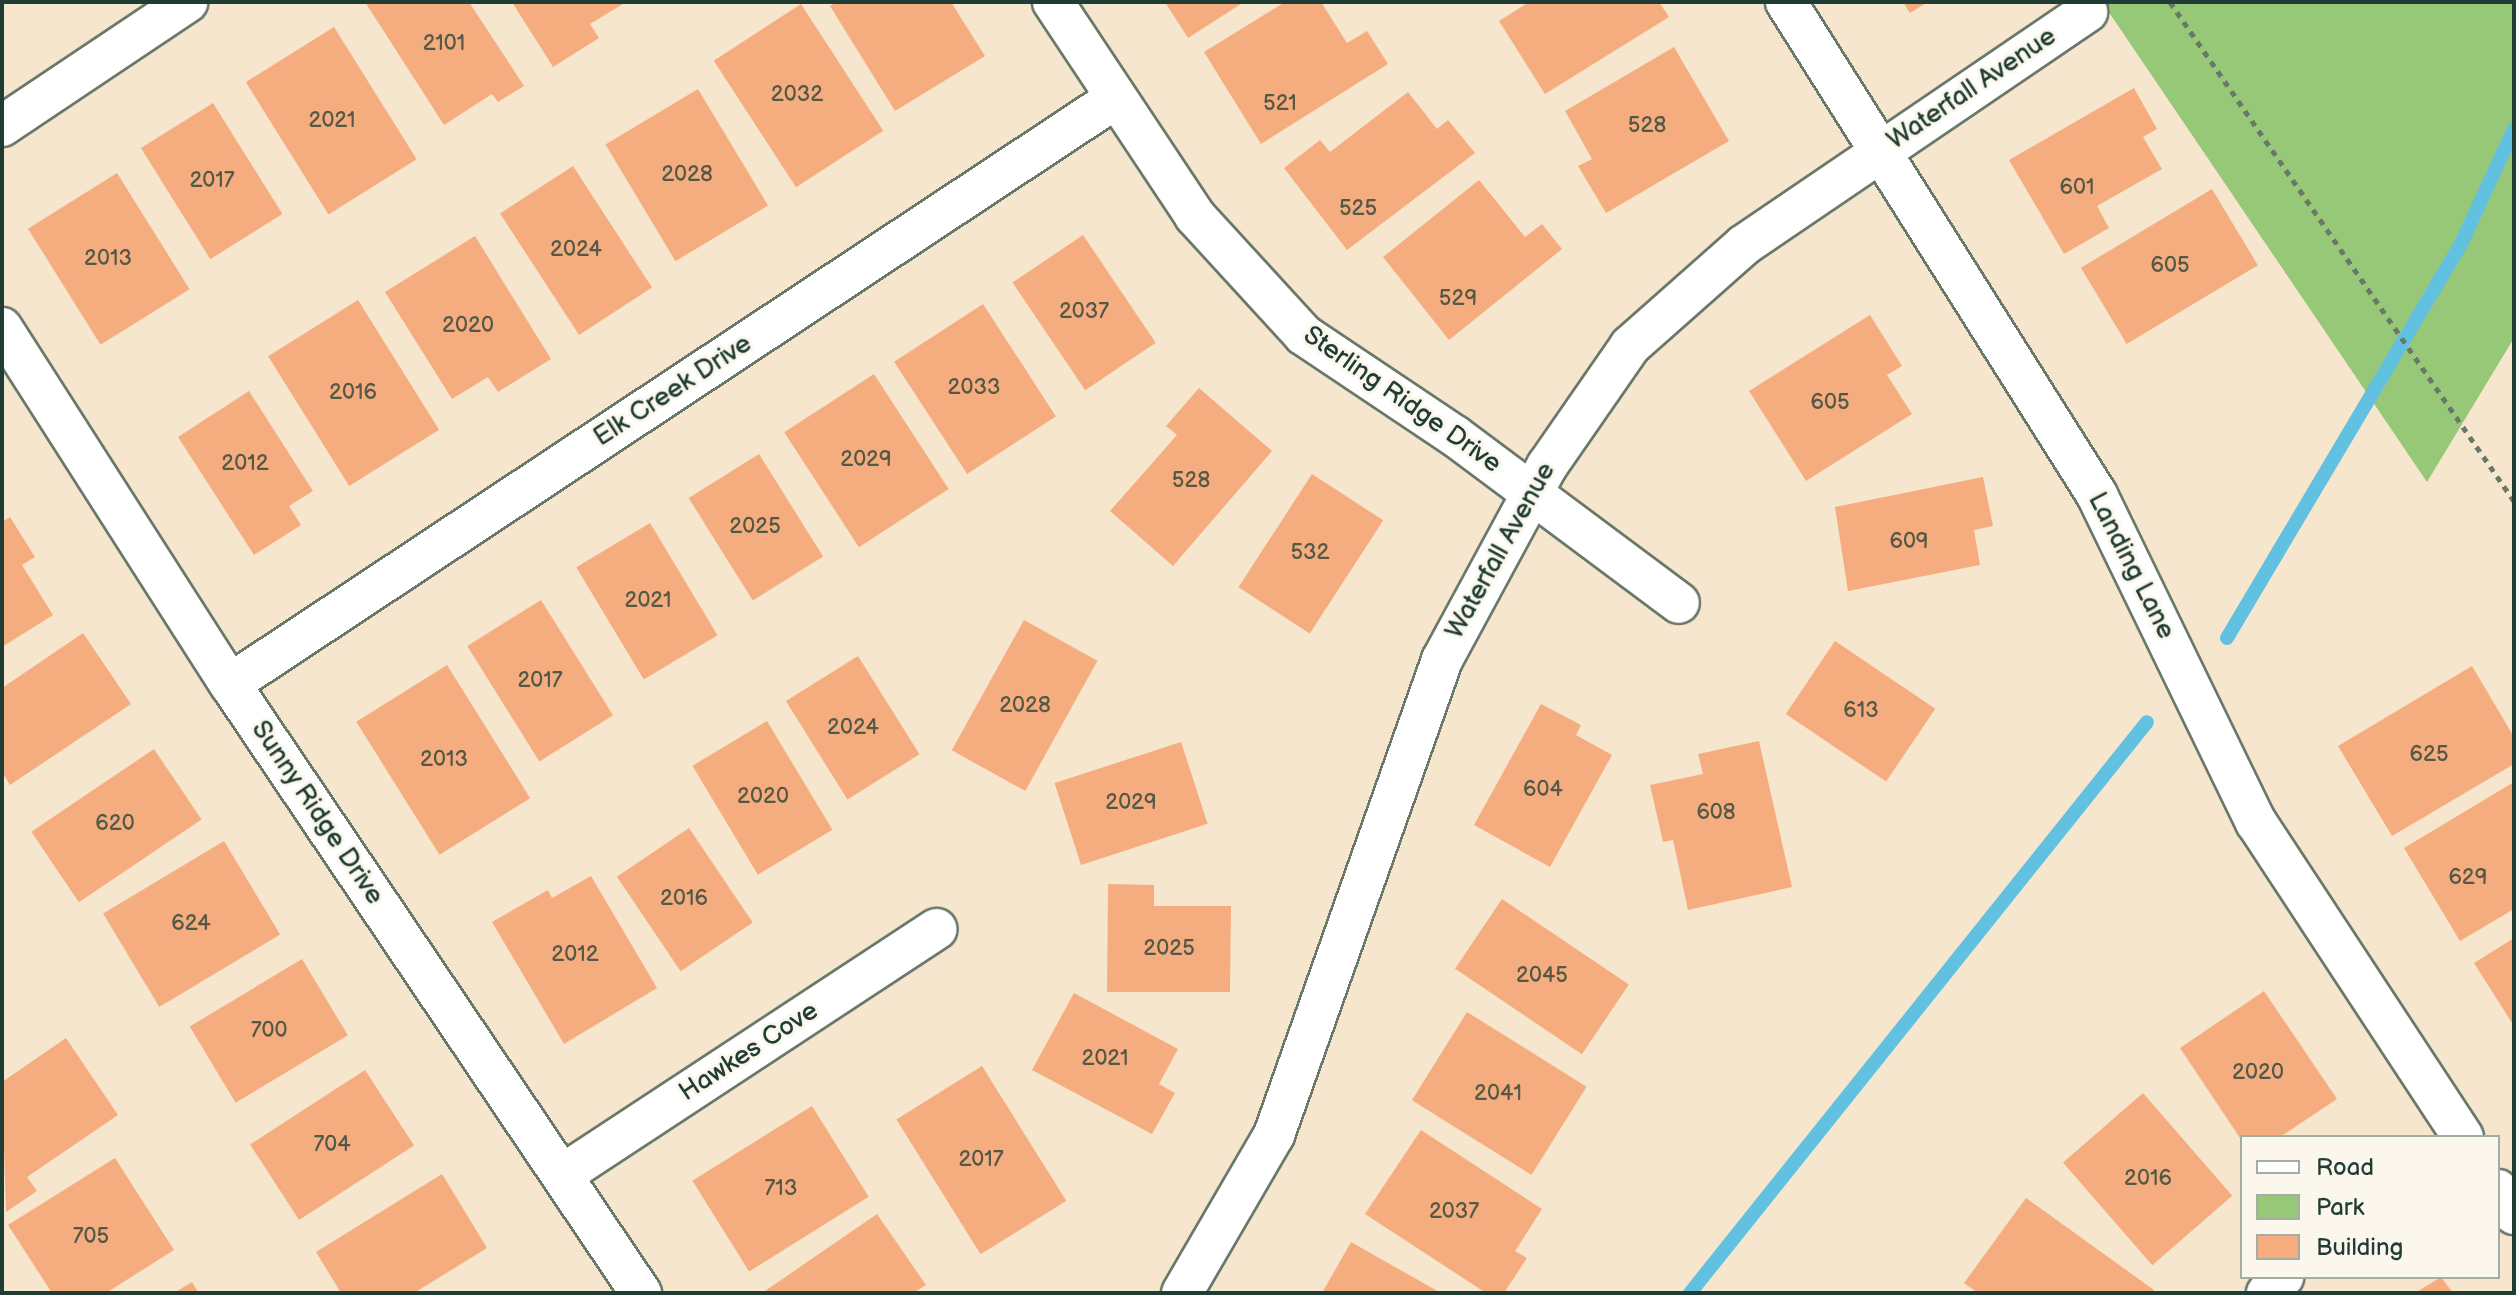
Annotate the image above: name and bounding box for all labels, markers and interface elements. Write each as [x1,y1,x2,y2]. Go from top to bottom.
street label: Waterfall Avenue [1882,21,2062,157]
house number: 2101 [423,31,465,57]
house number: 2032 [771,82,823,108]
house number: 521 [1263,91,1297,117]
house number: 2021 [308,108,356,134]
house number: 528 [1628,113,1666,139]
house number: 2028 [661,162,713,188]
house number: 2017 [189,168,235,194]
house number: 601 [2060,175,2094,201]
house number: 525 [1339,196,1377,222]
house number: 2024 [550,237,602,263]
house number: 2013 [84,246,132,272]
house number: 605 [2151,253,2189,279]
house number: 529 [1439,286,1477,312]
house number: 2037 [1059,299,1109,325]
house number: 2020 [442,313,494,339]
street label: Sterling Ridge Drive [1297,320,1507,480]
street label: Elk Creek Drive [588,328,758,454]
house number: 2033 [948,375,1000,401]
house number: 2016 [329,380,377,406]
house number: 605 [1811,390,1849,416]
house number: 2029 [840,447,892,473]
house number: 2012 [221,451,269,477]
street label: Waterfall Avenue [1440,457,1562,645]
house number: 528 [1172,468,1210,494]
street label: Landing Lane [2081,488,2181,644]
house number: 2025 [729,514,781,540]
house number: 609 [1889,529,1929,555]
house number: 532 [1290,540,1330,566]
house number: 2021 [624,588,672,614]
house number: 2017 [517,668,563,694]
house number: 2028 [999,693,1051,719]
house number: 613 [1843,698,1879,724]
street label: Sunny Ridge Drive [244,715,390,911]
house number: 2024 [827,715,879,741]
house number: 625 [2409,742,2449,768]
house number: 2013 [420,747,468,773]
house number: 604 [1523,777,1563,803]
house number: 2020 [737,784,789,810]
house number: 2029 [1105,790,1157,816]
house number: 608 [1696,800,1736,826]
house number: 620 [95,811,135,837]
house number: 629 [2448,865,2488,891]
house number: 2016 [660,886,708,912]
house number: 624 [171,911,211,937]
house number: 2025 [1143,936,1195,962]
house number: 2012 [551,942,599,968]
house number: 2045 [1516,963,1568,989]
street label: Hawkes Cove [674,995,824,1109]
house number: 700 [251,1018,287,1044]
house number: 2021 [1081,1046,1129,1072]
house number: 2020 [2232,1060,2284,1086]
house number: 2041 [1474,1081,1522,1107]
house number: 704 [313,1132,351,1158]
legend [2240,1135,2500,1279]
house number: 2017 [958,1147,1004,1173]
text: Road [2316,1153,2374,1182]
house number: 2016 [2124,1166,2172,1192]
house number: 713 [765,1176,797,1202]
text: Park [2316,1193,2364,1222]
house number: 2037 [1429,1199,1479,1225]
house number: 705 [73,1224,109,1250]
text: Building [2316,1233,2403,1262]

